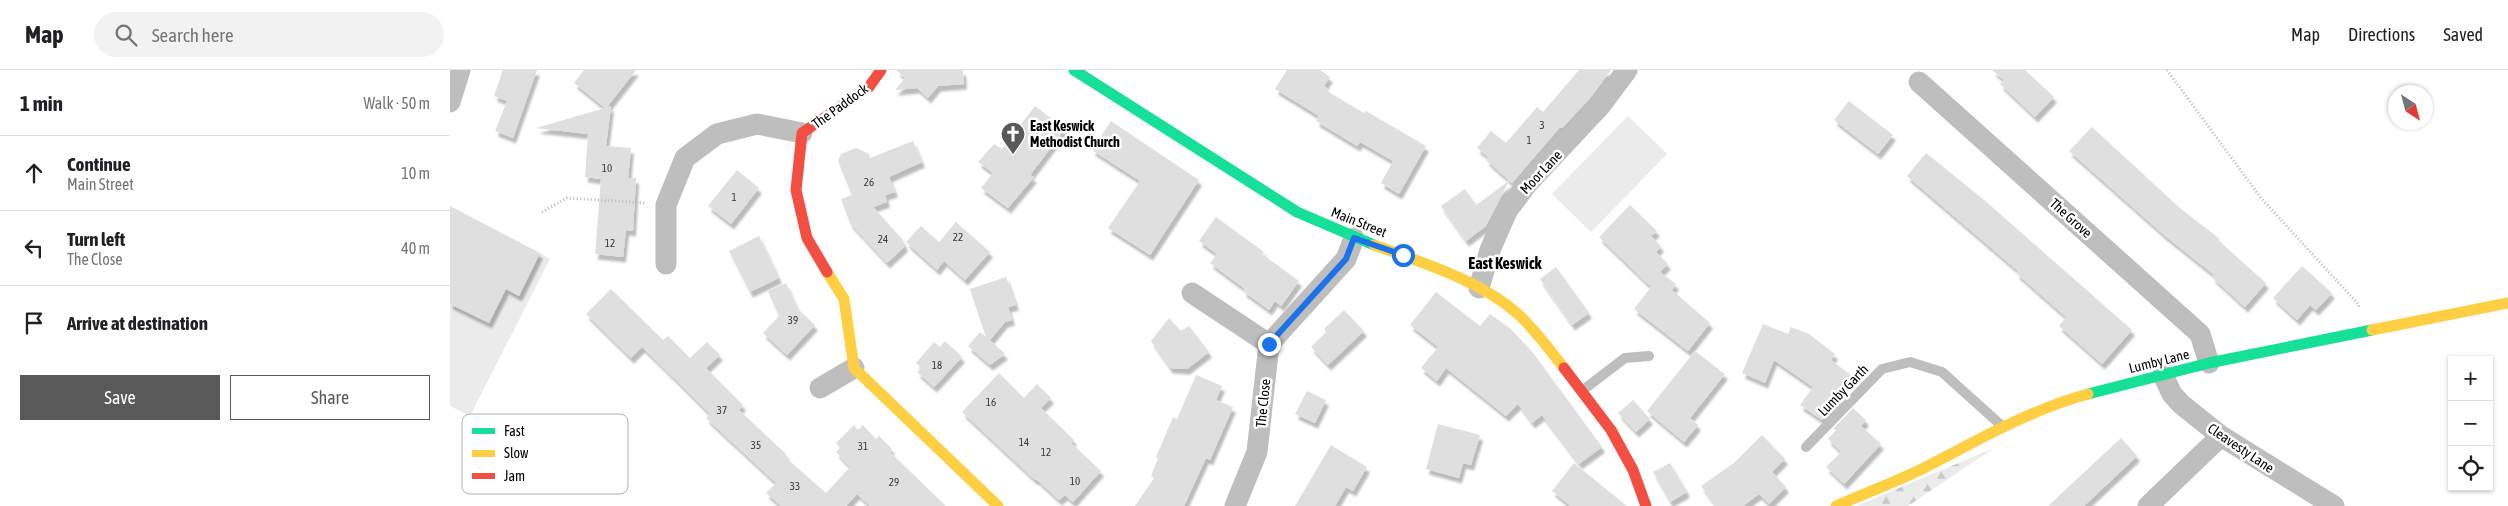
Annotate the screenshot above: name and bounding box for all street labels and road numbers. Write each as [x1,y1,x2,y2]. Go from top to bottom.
street label: The Paddock [809,80,871,132]
street label: Moor Lane [1517,147,1565,197]
street label: The Grove [2047,195,2095,241]
street label: Main Street [1329,204,1389,240]
street label: Lumby Lane [2127,346,2191,376]
street label: Lumby Garth [1815,361,1871,419]
street label: The Close [1252,378,1274,428]
street label: Cleavesty Lane [2205,420,2277,476]

